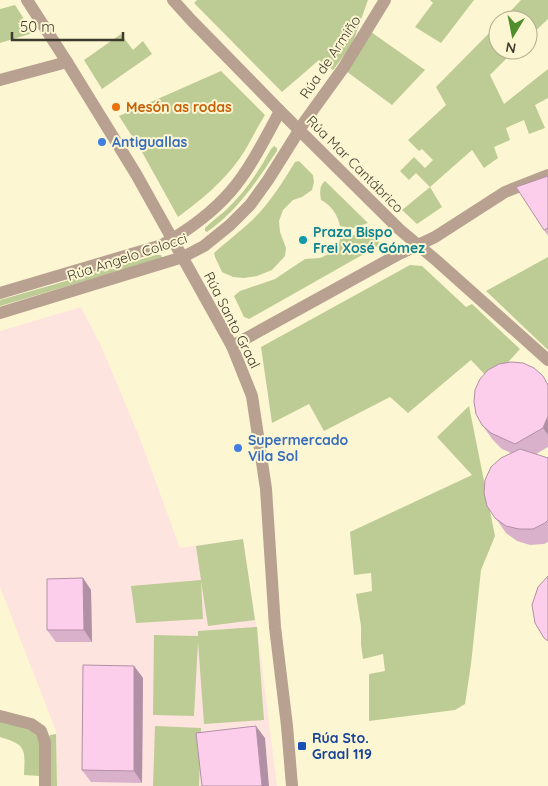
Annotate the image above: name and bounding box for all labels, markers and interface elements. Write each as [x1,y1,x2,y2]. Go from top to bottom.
scale bar [12,10,124,42]
north arrow [488,10,538,60]
street label: Rúa de Armiño [296,12,364,102]
text: 50 m [20,17,55,36]
text: N [504,38,517,58]
place label: Mesón as rodas [126,98,232,116]
marker: Mesón as rodas [110,101,122,113]
street label: Rúa Mar Cantábrico [303,112,407,216]
place label: Antiguallas [112,133,188,151]
marker: Antiguallas [96,136,108,148]
place label: Praza Bispo Frei Xosé Gómez [313,223,425,257]
street label: Rúa Angelo Colocci [65,229,189,285]
marker: Praza Bispo Frei Xosé Gómez [297,234,309,246]
street label: Rúa Santo Graal [200,269,264,371]
place label: Supermercado Vila Sol [248,431,349,465]
marker: Supermercado Vila Sol [232,442,244,454]
place label: Rúa Sto. Graal 119 [312,729,372,763]
marker: Rúa Sto. Graal 119 [296,740,308,752]

